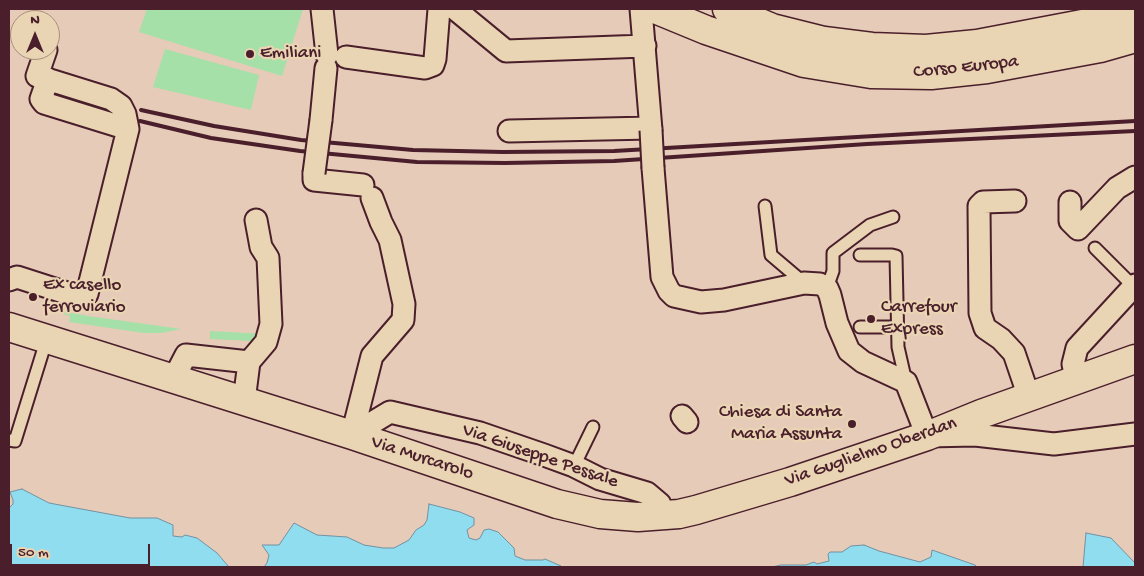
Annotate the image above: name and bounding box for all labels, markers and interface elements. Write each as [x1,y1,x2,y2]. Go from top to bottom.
north arrow [10,10,60,60]
text: N [30,12,40,29]
place label: Emiliani [260,43,321,65]
marker: Emiliani [244,48,256,60]
street label: Corso Europa [912,51,1020,85]
place label: Ex casello ferroviario [43,275,126,319]
marker: Ex casello ferroviario [27,291,39,303]
place label: Carrefour Express [881,297,956,341]
marker: Carrefour Express [865,313,877,325]
place label: Chiesa di Santa Maria Assunta [719,402,842,446]
street label: Via Guglielmo Oberdan [782,413,960,493]
marker: Chiesa di Santa Maria Assunta [846,418,858,430]
street label: Via Giuseppe Pessale [459,420,621,494]
street label: Via Murcarolo [368,432,476,486]
scale bar [12,534,152,566]
text: 50 m [18,544,49,562]

